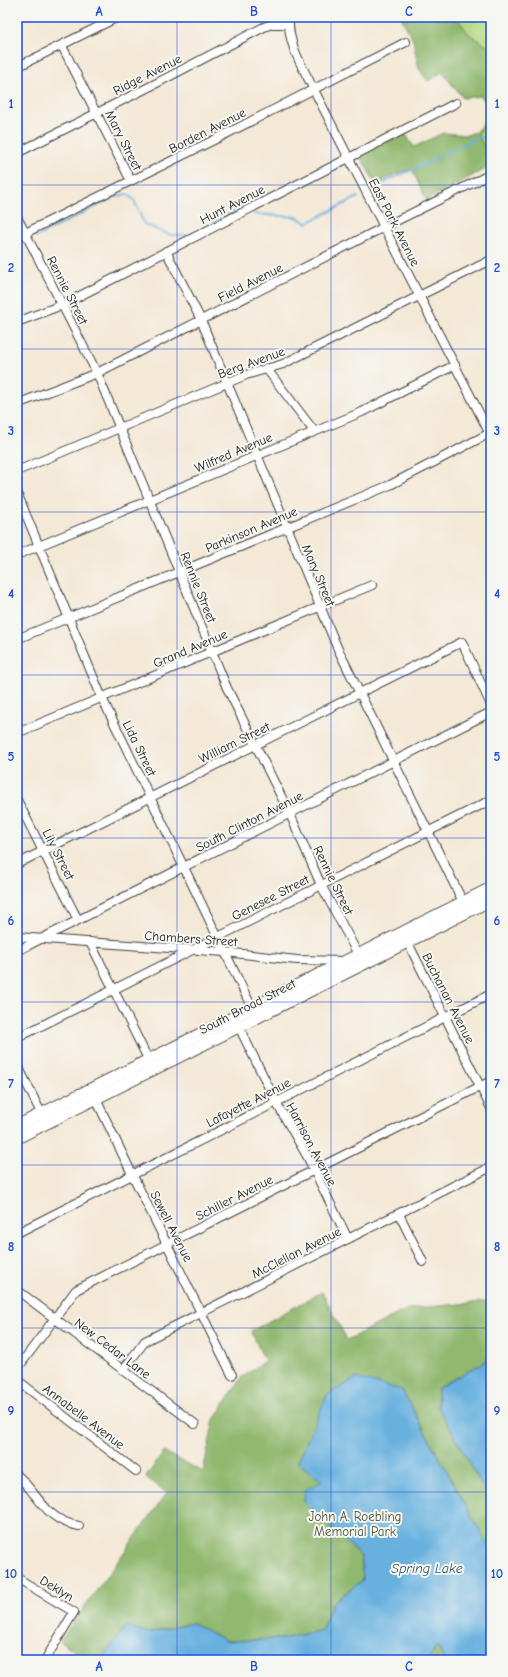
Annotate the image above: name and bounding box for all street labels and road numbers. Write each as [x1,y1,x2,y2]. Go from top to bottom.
street label: Ridge Avenue [110,51,184,98]
street label: Borden Avenue [166,104,249,156]
street label: Mary Street [102,108,146,174]
street label: East Park Avenue [366,176,423,269]
street label: Hunt Avenue [197,181,268,227]
street label: Rennie Street [44,253,92,328]
street label: Field Avenue [215,260,286,305]
street label: Berg Avenue [216,343,287,382]
street label: Wilfred Avenue [192,429,275,476]
street label: Parkinson Avenue [203,503,300,556]
street label: Mary Street [299,542,339,609]
street label: Rennie Street [178,550,220,626]
street label: Grand Avenue [151,626,230,671]
street label: Lida Street [120,718,160,780]
street label: William Street [196,718,273,766]
street label: South Clinton Avenue [193,788,306,855]
street label: Lily Street [39,826,78,883]
street label: Rennie Street [310,843,357,918]
street label: Genesee Street [229,871,313,923]
street label: Chambers Street [144,928,239,949]
street label: Buchanan Avenue [419,950,478,1046]
street label: South Broad Street [197,975,299,1037]
street label: Lafayette Avenue [204,1074,293,1130]
street label: Harrison Avenue [283,1100,340,1189]
street label: Schiller Avenue [193,1171,276,1223]
street label: Sewell Avenue [147,1188,196,1265]
street label: McClellan Avenue [249,1223,344,1281]
street label: New Cedar Lane [72,1315,154,1382]
street label: Annabelle Avenue [40,1381,128,1452]
street label: Deklyn [37,1573,76,1604]

